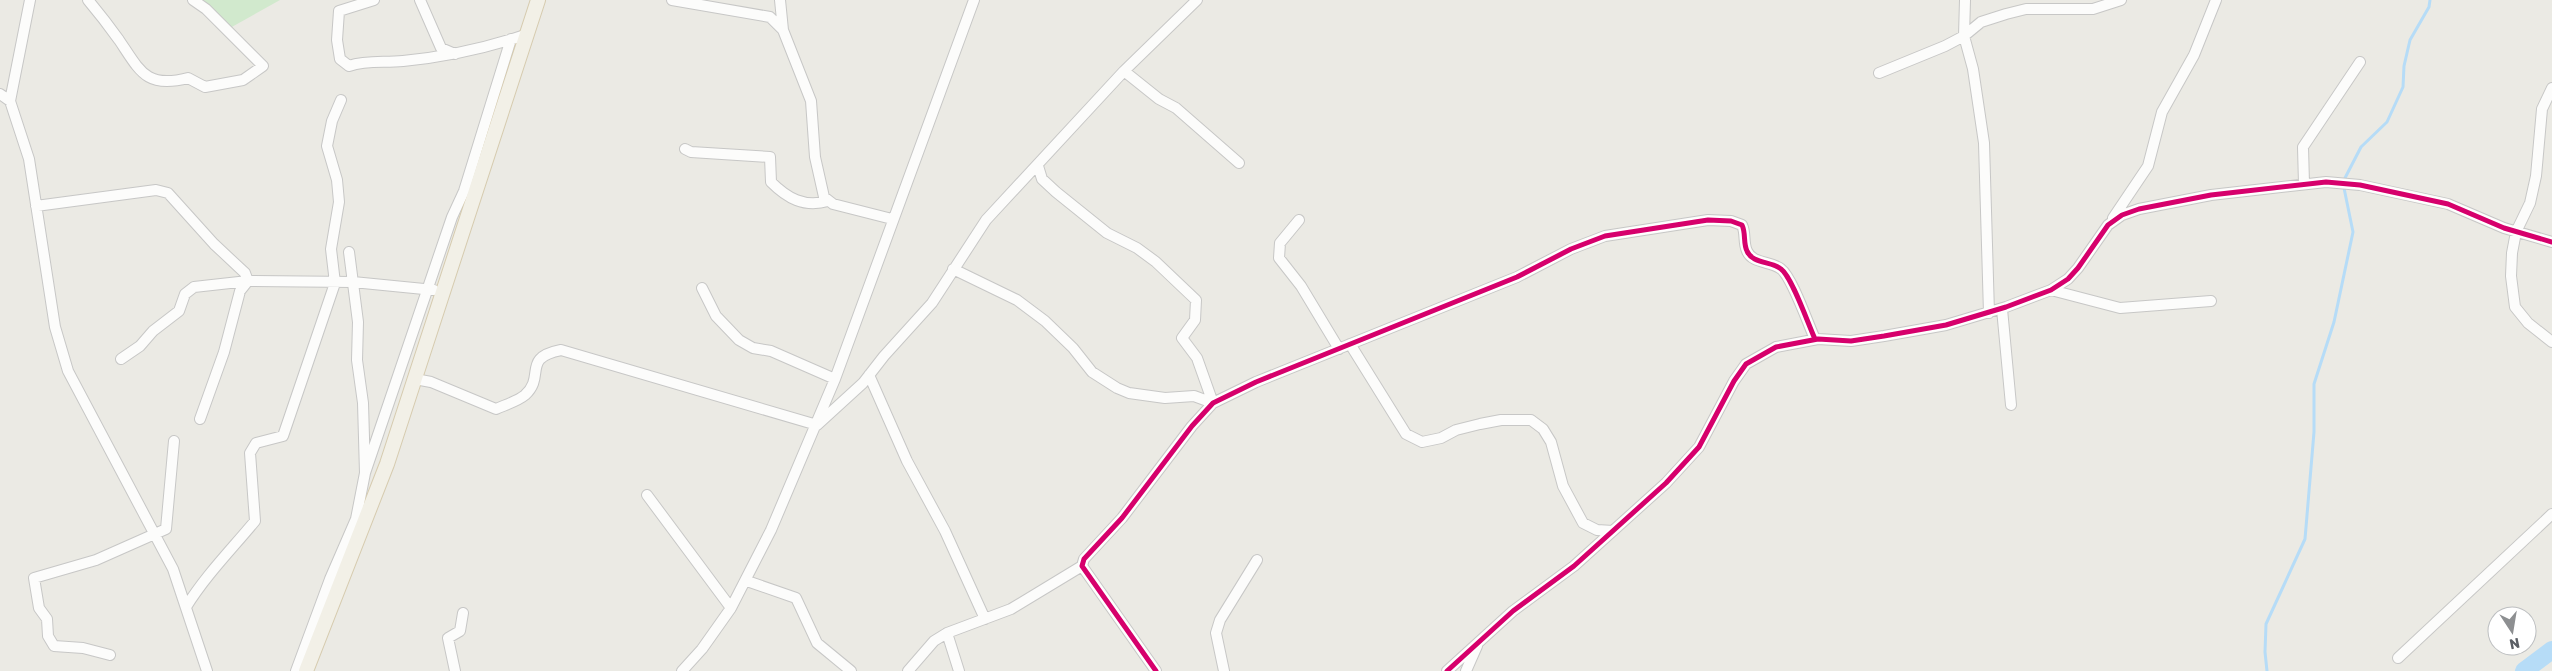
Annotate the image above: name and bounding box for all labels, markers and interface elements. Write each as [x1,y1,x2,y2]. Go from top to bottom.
north arrow [2487,606,2537,656]
text: N [2508,634,2521,653]

